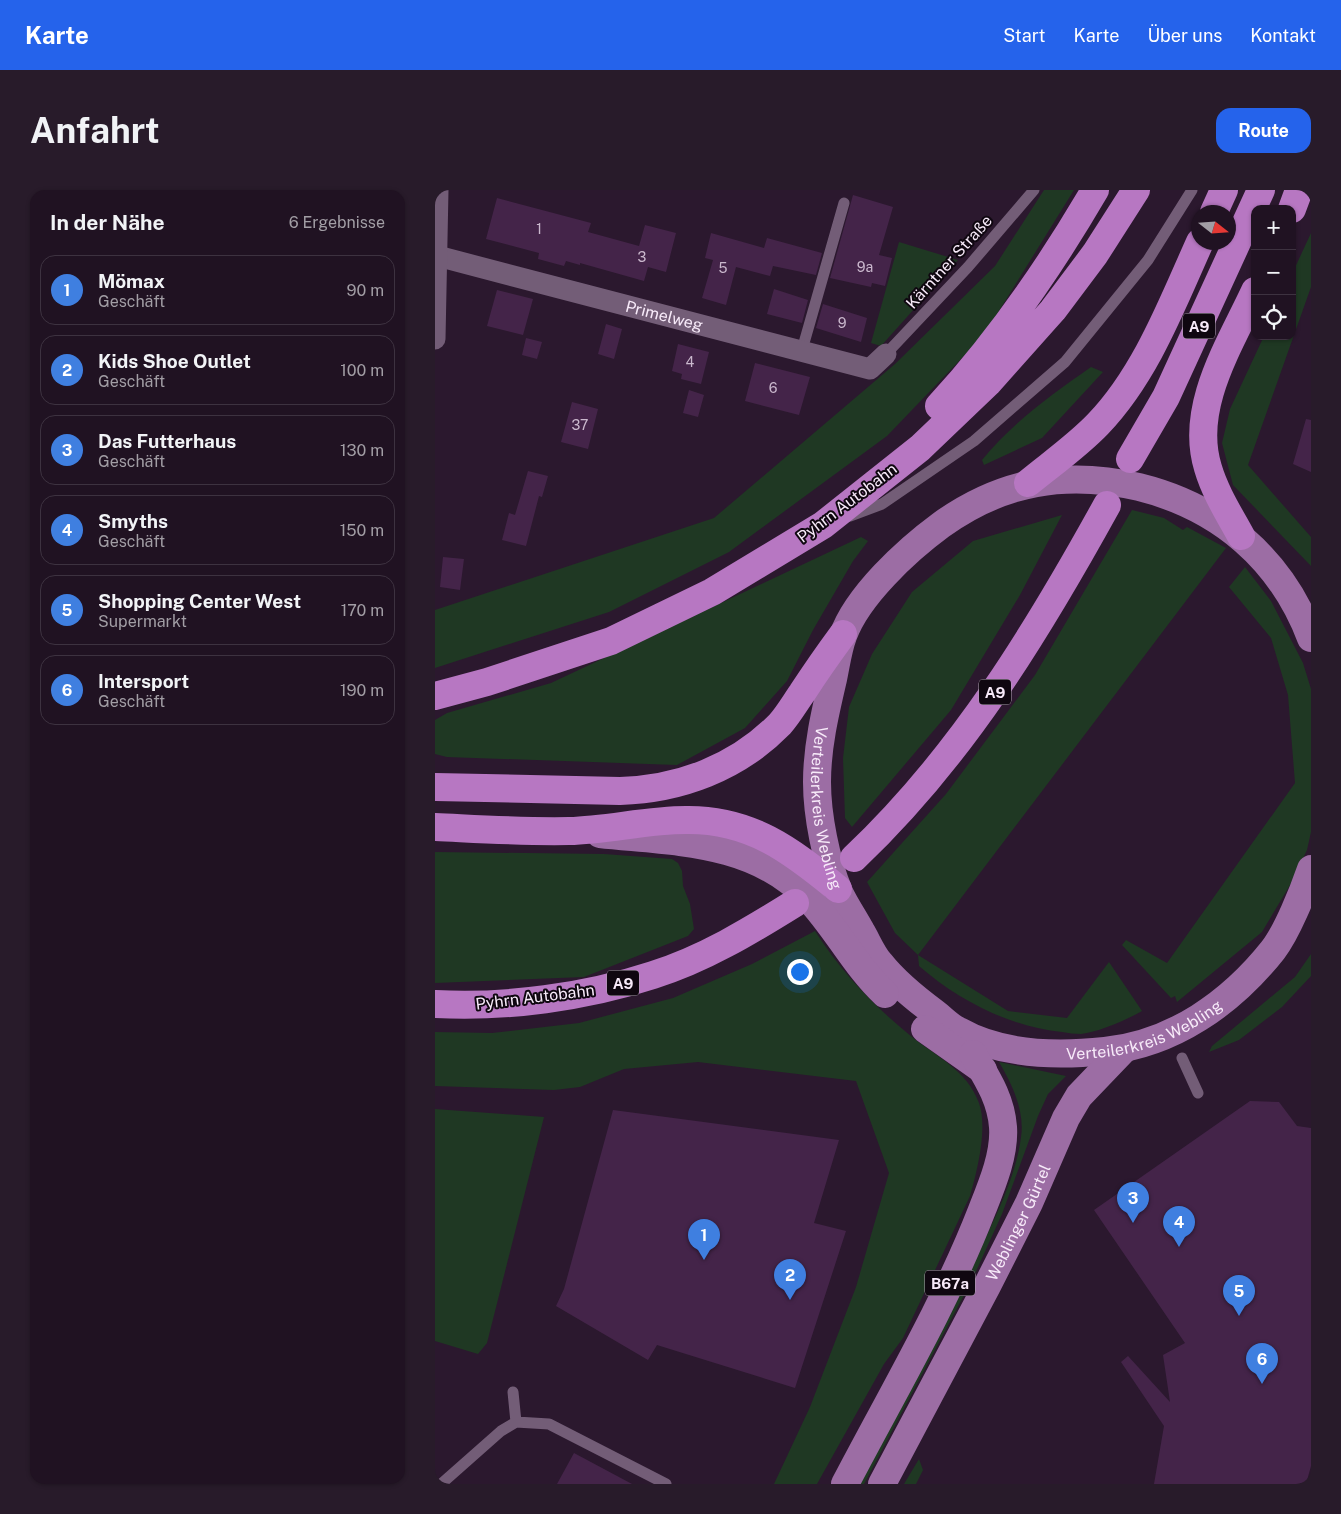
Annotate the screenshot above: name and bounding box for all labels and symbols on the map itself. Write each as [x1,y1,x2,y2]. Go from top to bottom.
north arrow [1191,205,1236,250]
street label: Kärntner Straße [902,211,996,313]
house number: 1 [536,221,542,237]
house number: 3 [638,249,647,265]
house number: 9a [857,259,873,275]
house number: 5 [719,260,728,276]
street label: Primelweg [624,296,705,335]
road number: A9 [1183,314,1215,338]
house number: 9 [838,315,847,331]
house number: 4 [686,354,695,370]
house number: 6 [769,380,778,396]
house number: 37 [572,417,588,433]
street label: Pyhrn Autobahn [793,459,901,547]
road number: A9 [979,680,1011,704]
street label: Verteilerkreis Webling [807,725,847,892]
your location [787,959,813,985]
road number: A9 [607,970,639,996]
street label: Pyhrn Autobahn [474,980,596,1014]
street label: Verteilerkreis Webling [1066,995,1226,1063]
street label: Weblinger Gürtel [982,1161,1054,1284]
pin: 3 [1117,1182,1149,1223]
pin: 4 [1163,1206,1195,1247]
pin: 1 [688,1219,720,1260]
pin: 2 [774,1259,806,1300]
road number: B67a [925,1270,975,1296]
pin: 5 [1223,1275,1255,1316]
pin: 6 [1246,1343,1278,1384]

